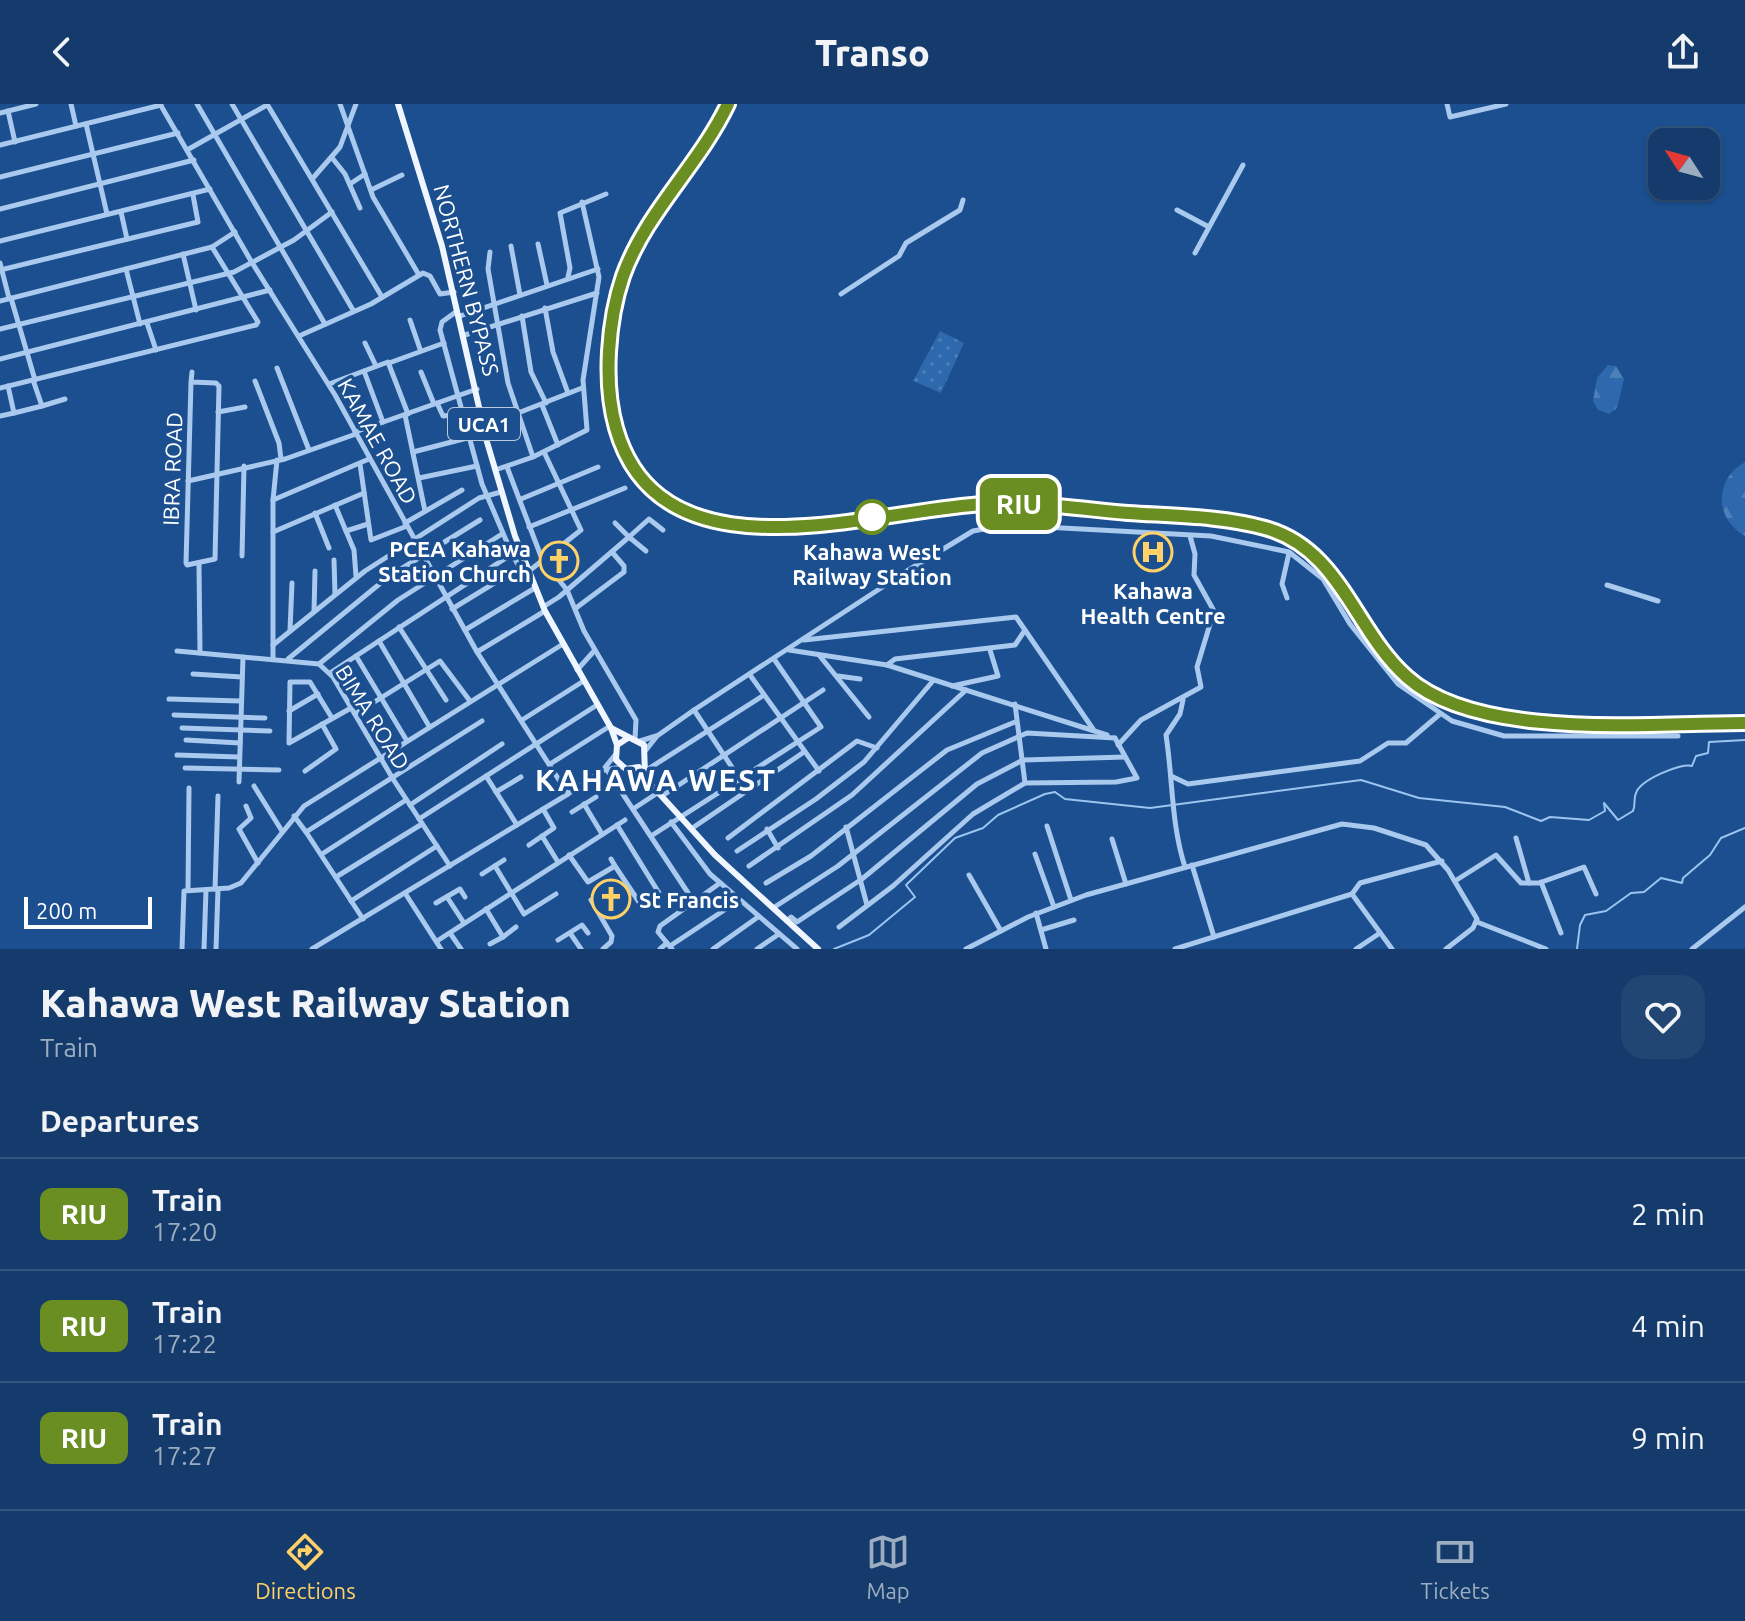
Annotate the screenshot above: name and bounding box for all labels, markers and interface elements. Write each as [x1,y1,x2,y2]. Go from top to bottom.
icon: back [40,30,84,74]
icon: share [1661,30,1705,74]
text: Transo [815,32,930,73]
north arrow [1648,128,1720,200]
map controls [1648,128,1720,200]
street label: NORTHERN BYPASS [429,182,505,378]
street label: KAMAE ROAD [333,374,423,508]
road number: UCA1 [448,408,520,440]
street label: IBRA ROAD [158,412,186,526]
line badge: RIU [973,478,1065,530]
text: RIU [996,488,1042,519]
marker: Kahawa West Railway Station [855,500,889,534]
hospital icon: Kahawa Health Centre [1132,531,1174,573]
place label: PCEA Kahawa Station Church [378,536,531,586]
place label: Kahawa West Railway Station [792,539,952,589]
church icon: PCEA Kahawa Station Church [538,540,580,582]
place label: Kahawa Health Centre [1080,578,1226,628]
street label: BIMA ROAD [331,660,415,774]
district label: KAHAWA WEST [535,763,777,797]
church icon: St Francis [590,878,632,920]
place label: St Francis [639,887,739,912]
scale bar [24,893,152,929]
text: 200 m [36,898,97,923]
button: heart [1621,975,1705,1059]
text: Kahawa West Railway Station [40,982,571,1024]
text: Train [40,1033,98,1062]
text: Departures [40,1104,200,1138]
text: Train [152,1183,222,1217]
text: 2 min [1631,1197,1705,1231]
text: RIU [61,1198,107,1229]
text: 17:20 [152,1217,217,1246]
text: Train [152,1295,222,1329]
text: 4 min [1631,1309,1705,1343]
text: RIU [61,1310,107,1341]
text: 17:22 [152,1329,217,1358]
text: Train [152,1407,222,1441]
text: 9 min [1631,1421,1705,1455]
text: RIU [61,1422,107,1453]
text: 17:27 [152,1441,217,1470]
tab: Directions [255,1530,356,1603]
tab: Map [866,1530,910,1603]
tab: Tickets [1420,1530,1490,1603]

